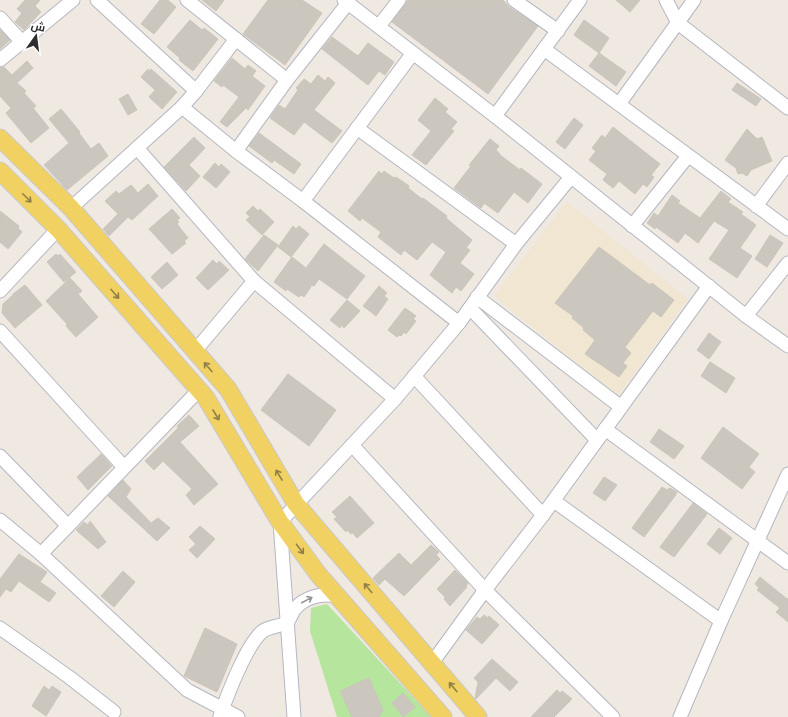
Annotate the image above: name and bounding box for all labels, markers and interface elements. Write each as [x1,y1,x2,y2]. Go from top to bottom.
north arrow [16,16,56,56]
text: ش [30,18,47,35]
one-way arrow [23,193,32,203]
one-way arrow [111,289,120,300]
one-way arrow [204,362,213,372]
one-way arrow [213,409,221,421]
one-way arrow [275,469,283,481]
one-way arrow [296,544,304,555]
one-way arrow [364,583,373,593]
one-way arrow [301,596,313,604]
one-way arrow [448,682,457,693]

